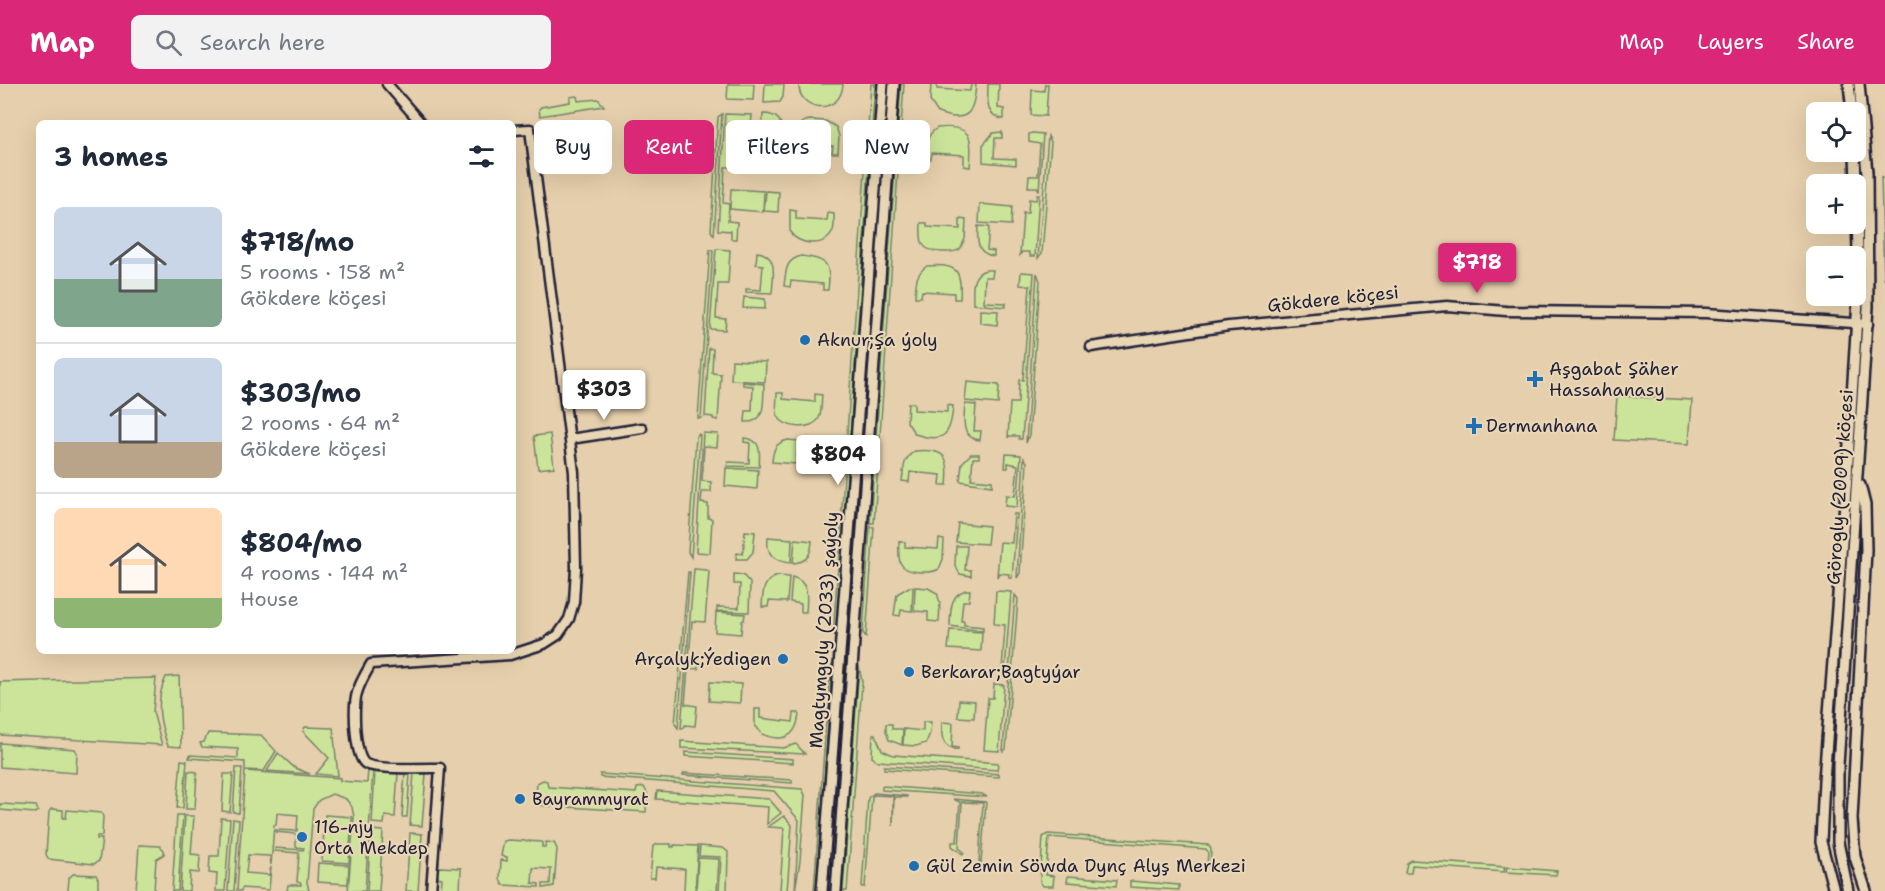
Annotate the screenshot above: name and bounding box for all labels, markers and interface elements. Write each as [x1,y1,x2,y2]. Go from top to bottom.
search box [131,15,551,69]
text: Map [30,23,95,61]
icon: search [152,26,185,59]
text: Search here [200,28,325,57]
text: Map [1619,28,1664,56]
text: Layers [1697,28,1764,56]
text: Share [1797,28,1855,56]
map controls [1806,102,1866,306]
button: locate [1806,102,1866,162]
chip: Buy [534,120,612,174]
chip: Rent [624,120,714,174]
chip: Filters [726,120,831,174]
chip: New [843,120,930,174]
text: 3 homes [54,139,168,174]
icon: filters [465,140,498,173]
button: + [1806,174,1866,234]
text: $718/mo [240,224,354,259]
icon: home [102,231,174,303]
pin: $718 [1441,243,1513,294]
button: − [1806,246,1866,306]
text: $718 [1452,249,1502,275]
text: 5 rooms · 158 m² [240,259,405,285]
street label: Gökdere köçesi [1266,280,1400,318]
text: Gökdere köçesi [240,285,387,311]
place label: Aknur;Şa ýoly [817,328,938,352]
marker: Aknur;Şa ýoly [798,333,812,347]
place label: Aşgabat Şäher Hassahanasy [1549,357,1679,402]
pin: $303 [568,370,640,421]
marker: Aşgabat Şäher Hassahanasy [1526,370,1544,388]
text: $303/mo [240,375,361,410]
text: $303 [576,376,632,402]
icon: home [102,382,174,454]
street label: Görogly (2009) köçesi [1821,388,1859,586]
text: 2 rooms · 64 m² [240,410,400,436]
place label: Dermanhana [1486,414,1597,438]
marker: Dermanhana [1467,419,1481,433]
pin: $804 [802,435,874,486]
text: Gökdere köçesi [240,436,387,462]
text: $804 [810,441,866,467]
street label: Magtymguly (2033) şaýoly [804,511,844,749]
text: $804/mo [240,525,362,560]
icon: home [102,532,174,604]
text: 4 rooms · 144 m² [240,560,408,586]
text: House [240,586,299,612]
place label: Arçalyk;Ýedigen [634,647,771,671]
marker: Arçalyk;Ýedigen [776,652,790,666]
place label: Berkarar;Bagtyýar [921,660,1081,684]
marker: Berkarar;Bagtyýar [902,665,916,679]
place label: Bayrammyrat [532,787,649,811]
marker: Bayrammyrat [513,792,527,806]
place label: 116-njy Orta Mekdep [314,815,428,860]
marker: 116-njy Orta Mekdep [295,830,309,844]
place label: Gül Zemin Söwda Dynç Alyş Merkezi [926,854,1246,878]
marker: Gül Zemin Söwda Dynç Alyş Merkezi [907,859,921,873]

